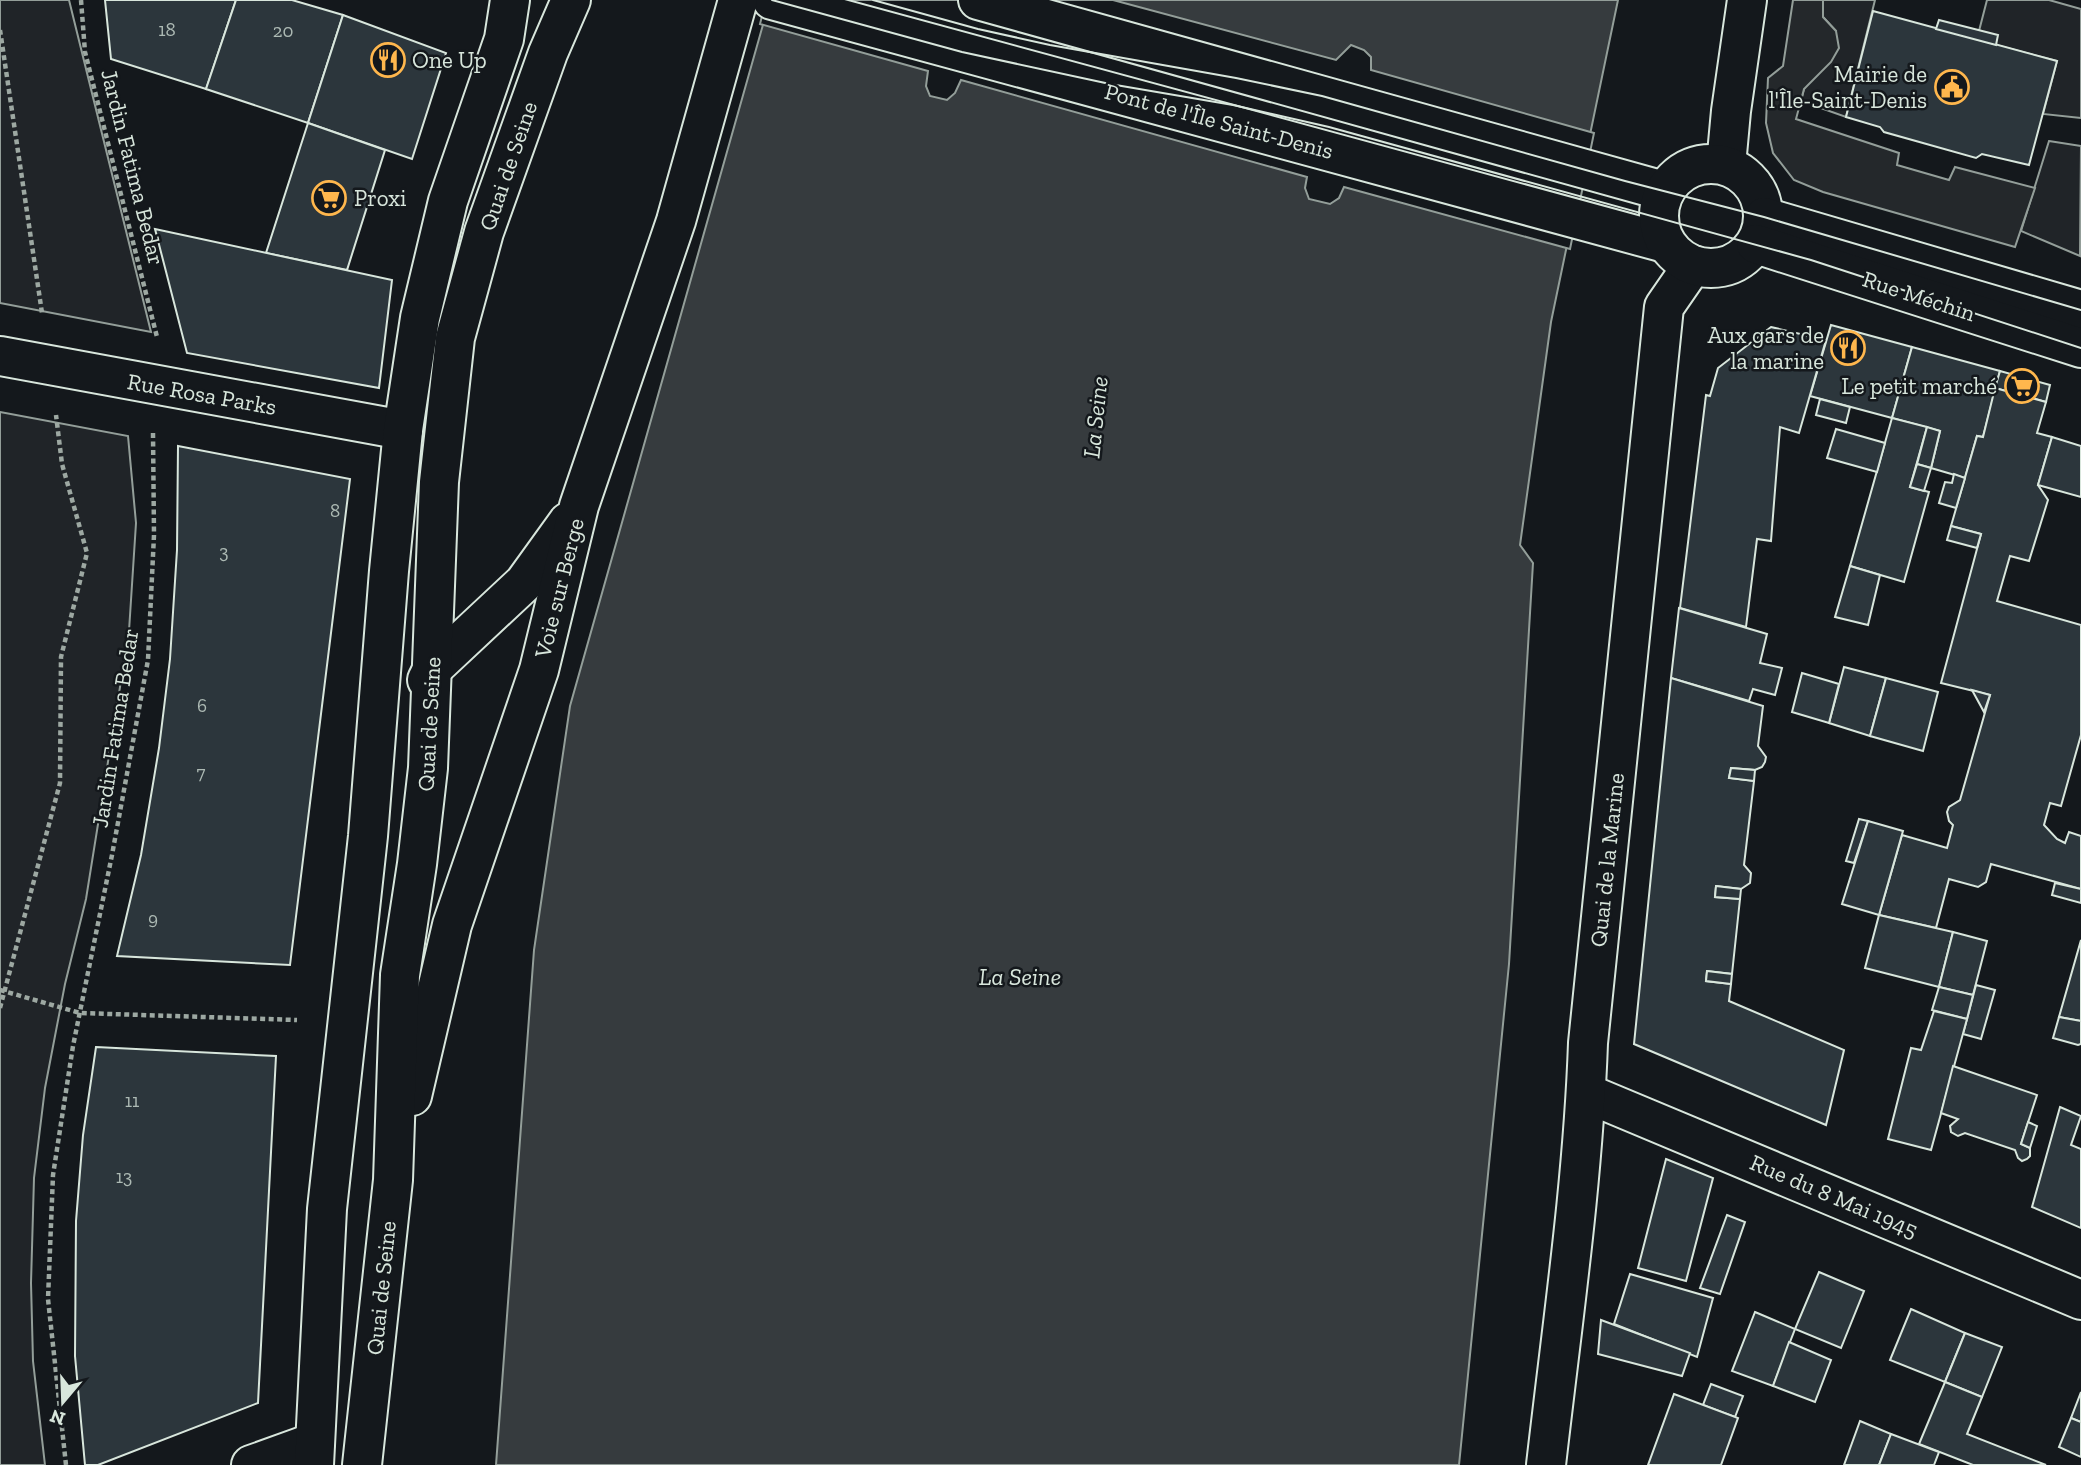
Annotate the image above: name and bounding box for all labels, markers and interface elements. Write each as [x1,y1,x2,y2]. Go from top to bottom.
house number: 18 [158,18,176,41]
house number: 20 [273,19,293,42]
restaurant icon: One Up [369,41,407,79]
place label: One Up [412,46,487,74]
place label: Mairie de l'Île-Saint-Denis [1769,60,1927,114]
street label: Jardin Fatima Bedar [95,66,171,268]
public building icon: Mairie de l'Île-Saint-Denis [1933,68,1971,106]
street label: Pont de l'Île Saint-Denis [1102,77,1336,165]
street label: Quai de Seine [473,98,543,234]
supermarket icon: Proxi [310,179,348,217]
place label: Proxi [354,184,406,212]
street label: Rue Méchin [1859,265,1979,327]
place label: Aux gars de la marine [1707,321,1824,375]
restaurant icon: Aux gars de la marine [1829,329,1867,367]
street label: Rue Rosa Parks [125,367,279,421]
supermarket icon: Le petit marché [2003,367,2041,405]
place label: Le petit marché [1841,372,1997,400]
water label: La Seine [1076,375,1114,459]
house number: 8 [330,499,340,522]
street label: Voie sur Berge [528,515,590,662]
house number: 3 [219,540,229,563]
street label: Jardin Fatima Bedar [85,627,145,829]
street label: Quai de Seine [411,656,447,792]
house number: 6 [197,694,207,717]
house number: 7 [197,761,206,784]
street label: Quai de la Marine [1584,772,1630,948]
house number: 9 [148,907,158,930]
water label: La Seine [979,962,1061,991]
house number: 11 [125,1089,139,1112]
street label: Rue du 8 Mai 1945 [1746,1148,1922,1244]
house number: 13 [116,1165,132,1188]
street label: Quai de Seine [360,1220,402,1356]
north arrow [28,1367,98,1437]
text: N [47,1404,68,1431]

